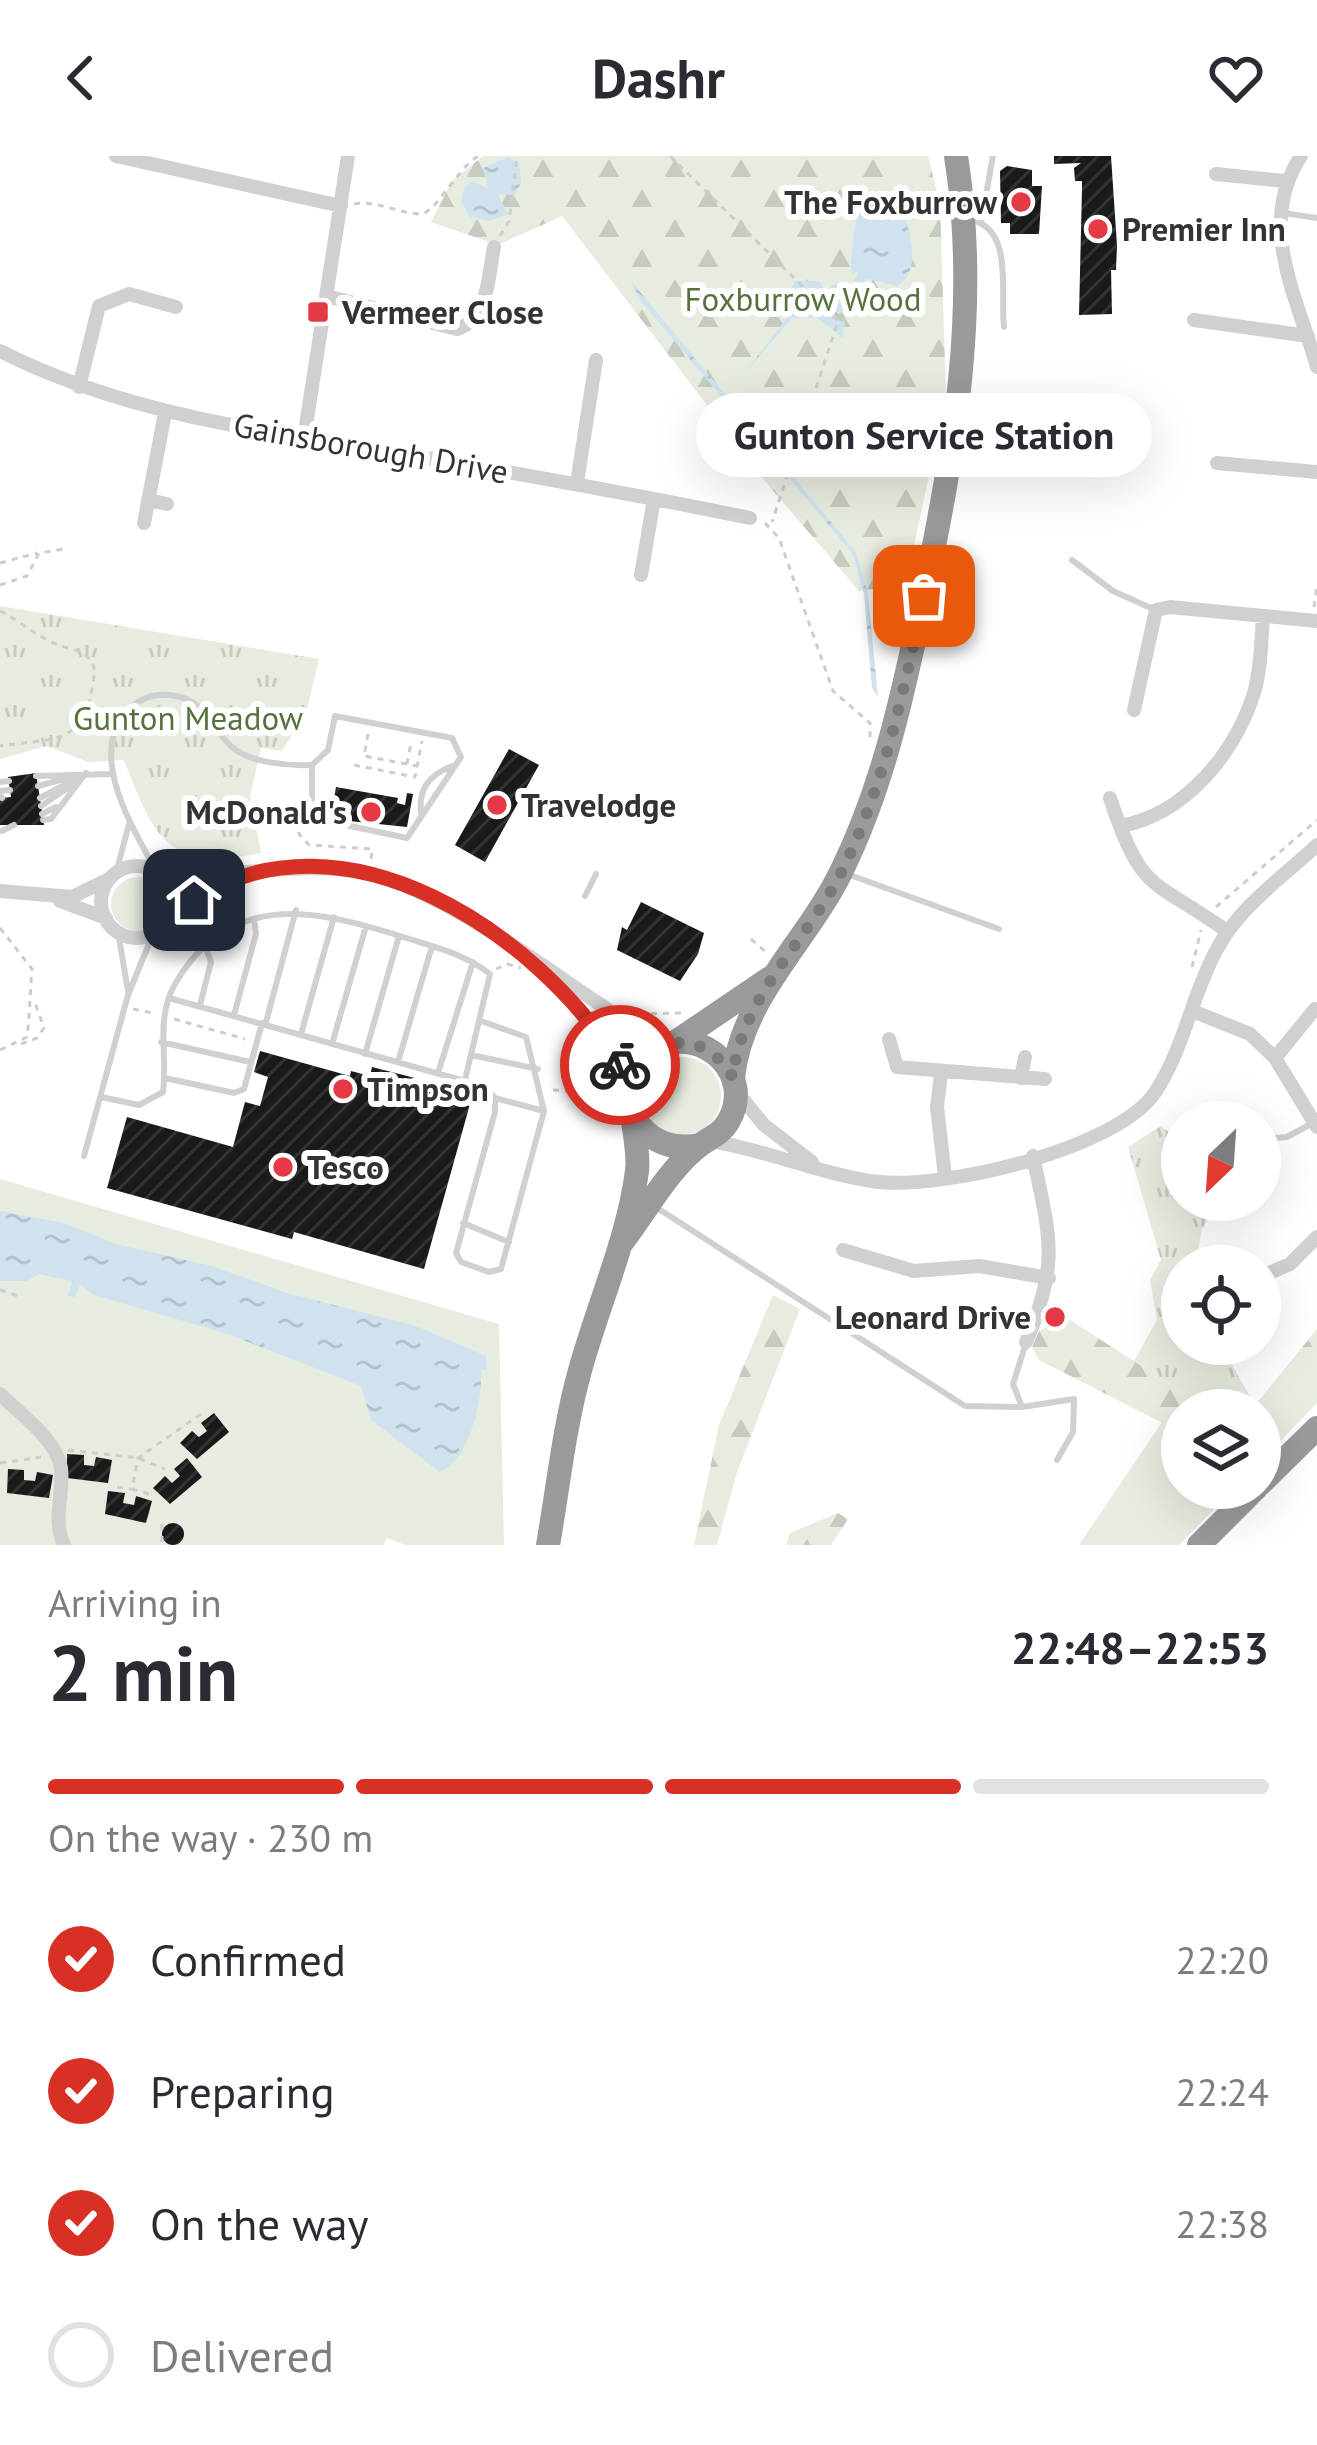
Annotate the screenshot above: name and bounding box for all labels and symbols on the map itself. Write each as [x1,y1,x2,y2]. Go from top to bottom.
place label: The Foxburrow [784,180,998,223]
marker: The Foxburrow [1008,189,1034,215]
place label: Premier Inn [1122,207,1286,250]
marker: Premier Inn [1085,216,1111,242]
park label: Foxburrow Wood [684,277,922,320]
place label: Vermeer Close [341,290,544,333]
marker: Vermeer Close [305,299,331,325]
callout: Gunton Service Station [696,392,1152,476]
street label: Gainsborough Drive [230,402,512,493]
pin [873,545,975,647]
park label: Gunton Meadow [73,696,303,739]
place label: Travelodge [521,783,676,826]
place label: McDonald's [185,790,347,833]
marker: Travelodge [484,792,510,818]
marker: McDonald's [358,799,384,825]
pin [143,849,245,951]
courier [560,1005,680,1125]
place label: Timpson [367,1067,489,1110]
marker: Timpson [330,1076,356,1102]
north arrow [1161,1101,1281,1221]
place label: Tesco [307,1145,384,1188]
marker: Tesco [270,1154,296,1180]
place label: Leonard Drive [835,1295,1031,1338]
marker: Leonard Drive [1042,1304,1068,1330]

